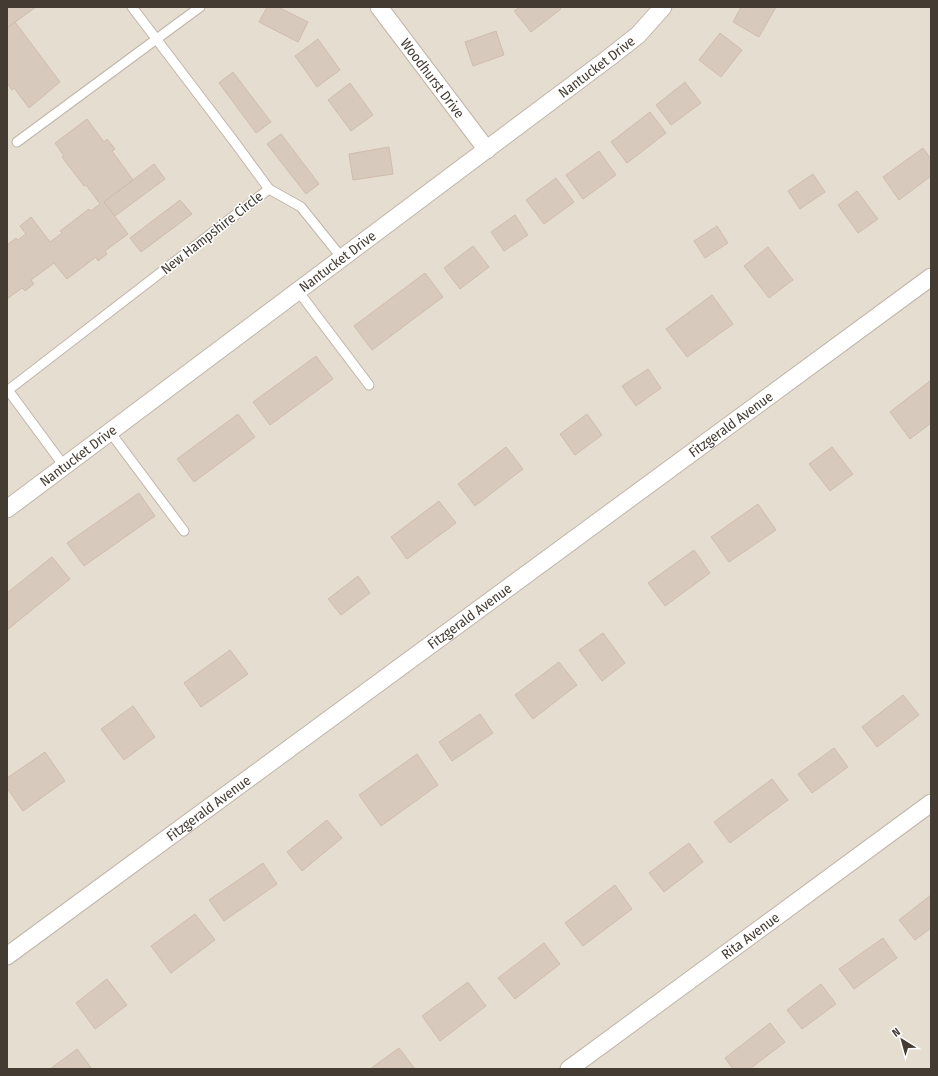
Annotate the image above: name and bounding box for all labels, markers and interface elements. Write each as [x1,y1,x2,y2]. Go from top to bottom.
street label: Nantucket Drive [555,32,638,101]
street label: Woodhurst Drive [397,35,468,121]
street label: New Hampshire Circle [158,188,266,278]
street label: Nantucket Drive [296,227,379,296]
street label: Fitzgerald Avenue [685,388,776,461]
street label: Nantucket Drive [36,421,120,490]
street label: Fitzgerald Avenue [424,580,515,653]
street label: Fitzgerald Avenue [163,771,254,844]
street label: Rita Avenue [718,909,783,963]
north arrow [882,1020,922,1060]
text: N [890,1025,903,1040]

